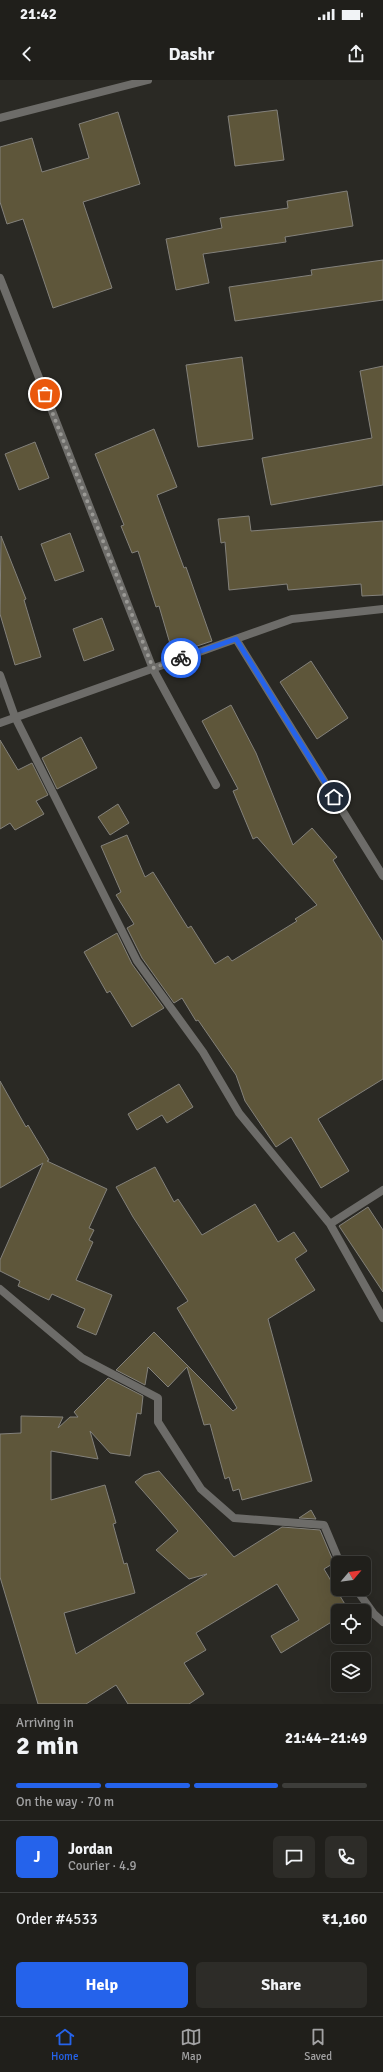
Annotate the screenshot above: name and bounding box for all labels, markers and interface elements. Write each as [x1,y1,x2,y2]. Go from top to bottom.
text: 21:42 [20,5,57,23]
icon: back [16,43,38,65]
text: Dashr [169,43,214,65]
icon: share [345,43,367,65]
pin [28,377,62,411]
icon: bag [34,383,56,405]
courier [161,638,201,678]
icon: bike [170,647,192,669]
pin [317,780,351,814]
icon: home [323,786,345,808]
north arrow [331,1556,371,1596]
map controls [331,1556,371,1692]
button: locate [331,1604,371,1644]
button: layers [331,1652,371,1692]
text: Arriving in [16,1715,74,1731]
text: 21:44–21:49 [285,1729,367,1747]
text: 2 min [16,1730,79,1762]
text: On the way · 70 m [16,1794,114,1810]
button: chat [273,1836,315,1878]
button: phone [325,1836,367,1878]
text: Jordan [68,1840,113,1858]
text: J [33,1848,41,1866]
text: Courier · 4.9 [68,1858,137,1874]
text: Order #4533 [16,1910,98,1928]
text: ₹1,160 [322,1910,367,1928]
button: Help [16,1962,188,2008]
button: Share [196,1962,367,2008]
tab: Home [51,2026,78,2063]
tab: Map [180,2026,202,2063]
tab: Saved [304,2026,332,2063]

